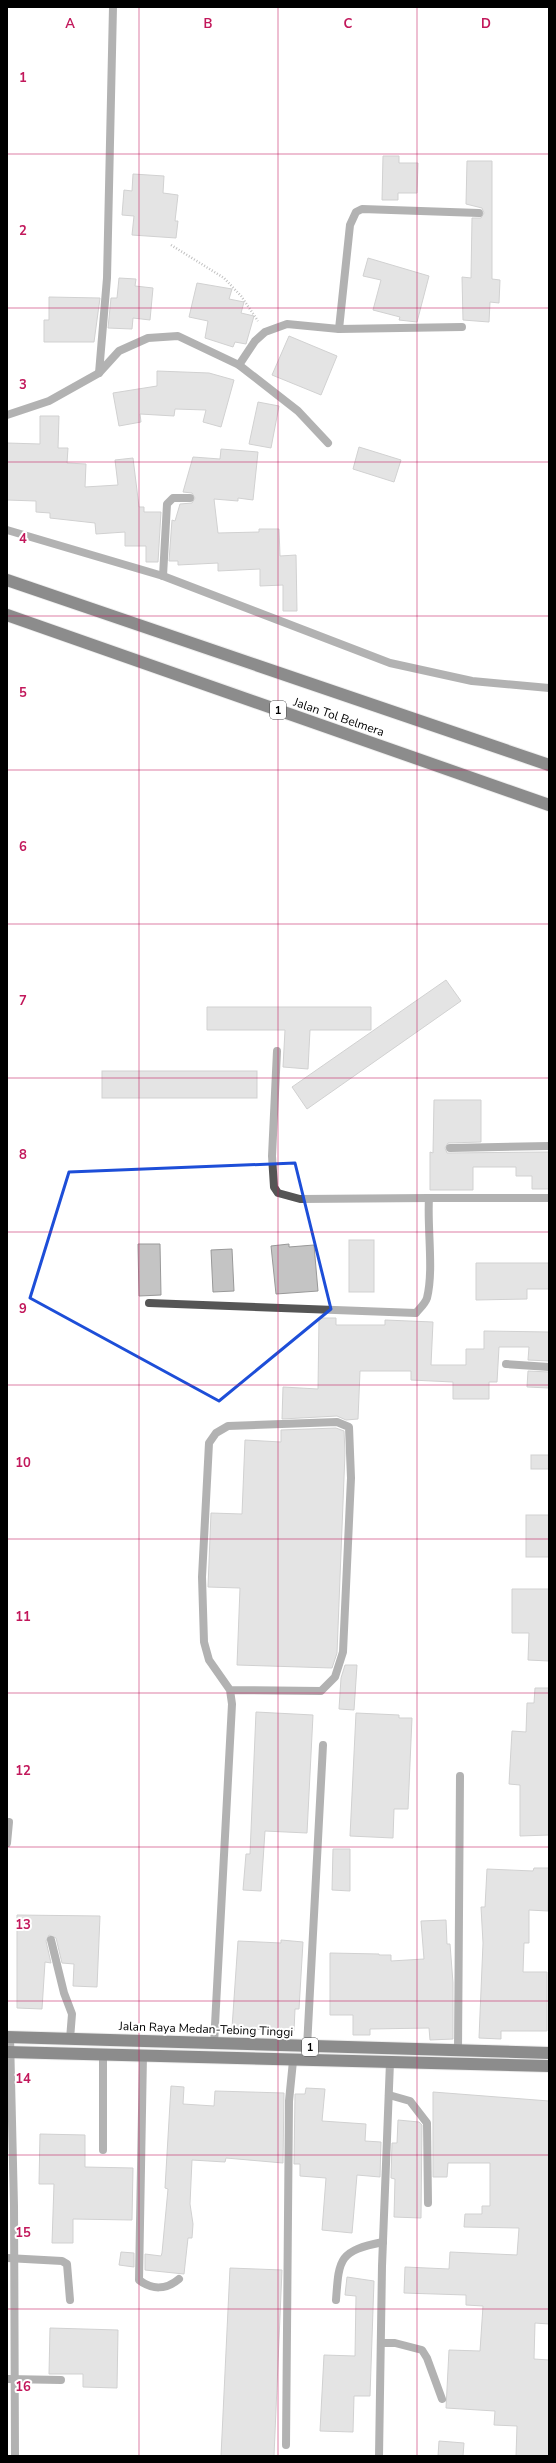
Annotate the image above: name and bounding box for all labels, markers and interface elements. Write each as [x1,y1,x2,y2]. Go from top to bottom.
text: A [65,15,75,33]
text: B [204,15,213,33]
text: C [344,15,353,33]
text: D [481,15,491,33]
text: 1 [19,69,27,87]
text: 2 [19,222,27,240]
text: 3 [19,376,27,394]
text: 4 [19,530,27,548]
text: 5 [19,684,27,702]
street label: Jalan Tol Belmera [291,694,387,740]
road number: 1 [270,701,286,719]
text: 6 [19,838,27,856]
text: 7 [19,992,27,1010]
text: 8 [19,1146,27,1164]
text: 9 [19,1300,27,1318]
text: 10 [15,1454,31,1472]
text: 11 [15,1608,31,1626]
text: 12 [15,1762,31,1780]
text: 13 [15,1916,31,1934]
street label: Jalan Raya Medan-Tebing Tinggi [118,2018,293,2040]
road number: 1 [302,2038,318,2056]
text: 14 [15,2070,31,2088]
text: 15 [15,2224,31,2242]
text: 16 [15,2378,31,2396]

